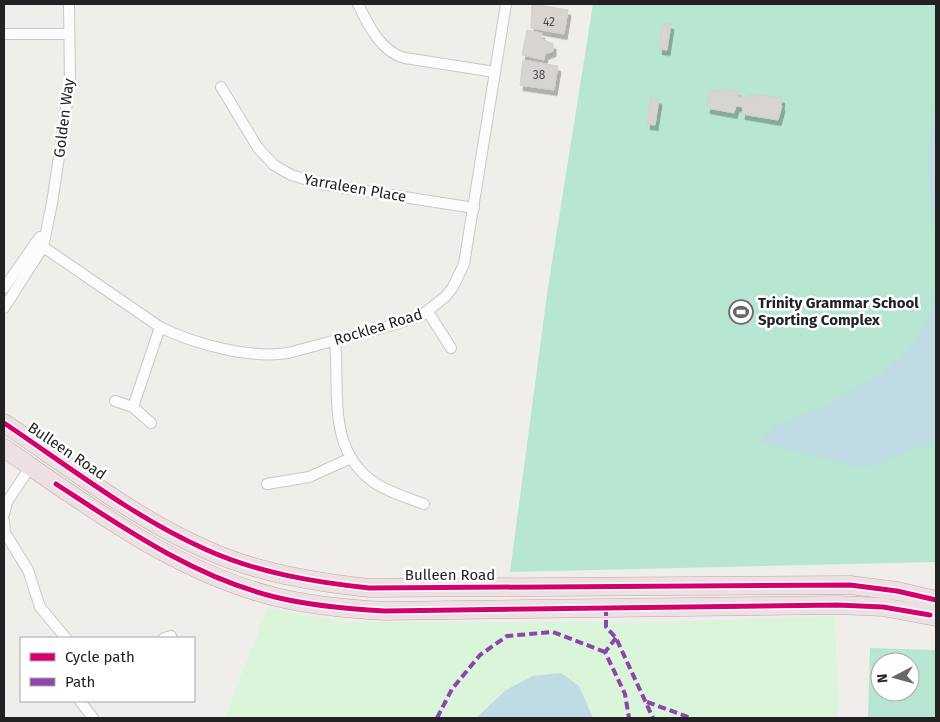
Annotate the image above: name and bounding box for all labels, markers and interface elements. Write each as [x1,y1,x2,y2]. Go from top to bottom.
house number: 42 [543,15,555,29]
house number: 38 [533,68,546,82]
street label: Golden Way [50,77,78,159]
street label: Yarraleen Place [302,170,408,206]
place label: Trinity Grammar School Sporting Complex [758,294,919,329]
sports icon: Trinity Grammar School Sporting Complex [728,299,754,325]
street label: Rocklea Road [332,305,424,349]
street label: Bulleen Road [25,418,109,484]
street label: Bulleen Road [405,566,495,584]
legend [20,637,195,702]
text: Cycle path [65,648,135,666]
north arrow [870,652,920,702]
text: Path [65,673,95,691]
text: N [874,673,892,684]

